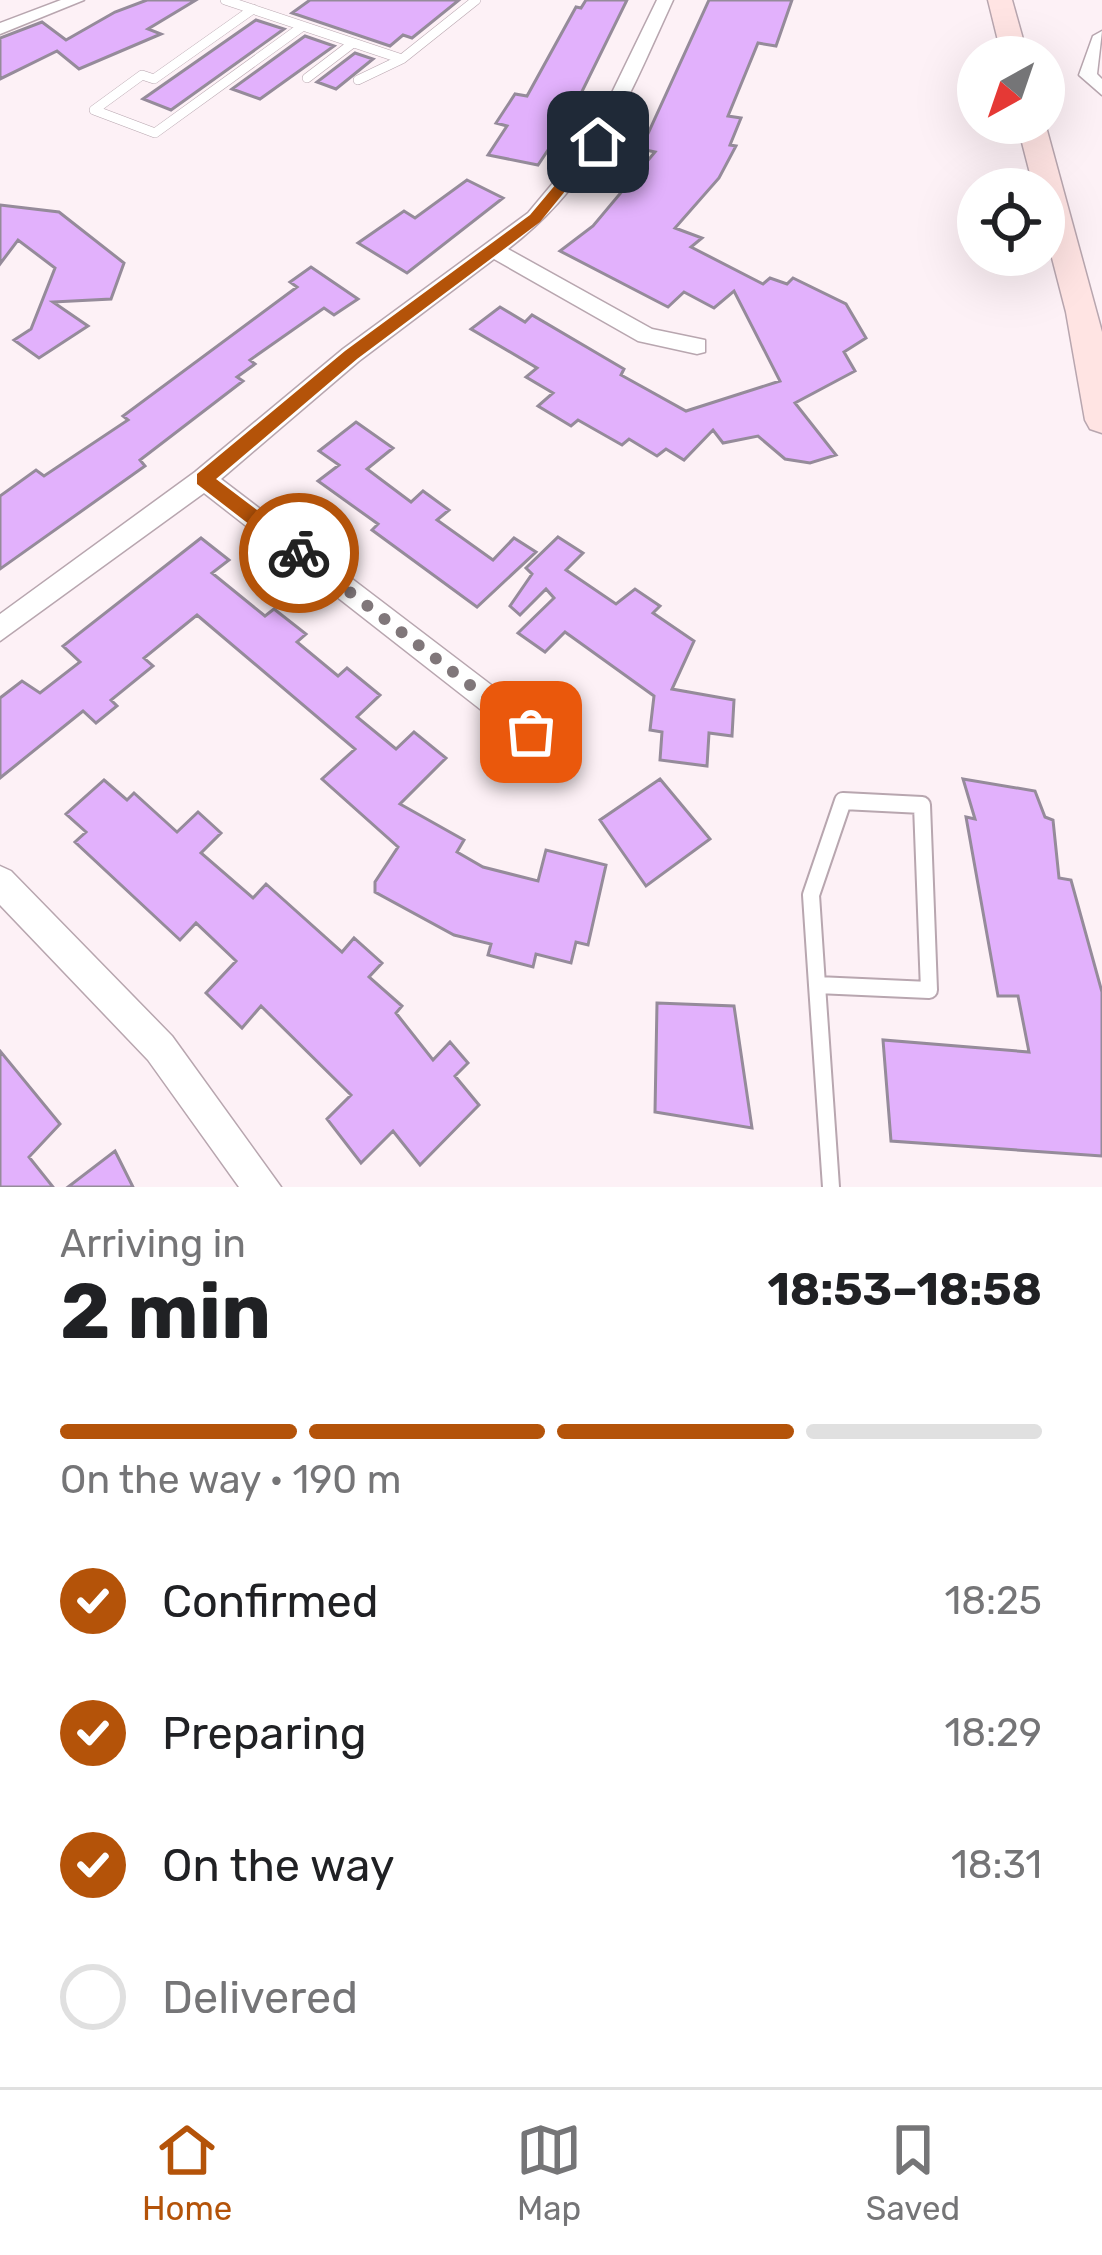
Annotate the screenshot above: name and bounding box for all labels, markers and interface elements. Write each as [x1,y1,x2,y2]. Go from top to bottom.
north arrow [957,36,1065,144]
map controls [957,36,1065,276]
pin [547,91,649,193]
icon: home [565,109,631,175]
button: locate [957,168,1065,276]
courier [239,493,359,613]
icon: bike [266,520,332,586]
pin [480,681,582,783]
icon: bag [498,699,564,765]
text: Arriving in [60,1221,246,1267]
text: 18:53–18:58 [767,1263,1042,1316]
text: 2 min [60,1265,271,1358]
text: On the way · 190 m [60,1457,401,1503]
icon: check [60,1568,126,1634]
text: Confirmed [162,1575,379,1628]
text: 18:25 [944,1578,1042,1624]
icon: check [60,1700,126,1766]
text: Preparing [162,1707,367,1760]
text: 18:29 [944,1710,1042,1756]
icon: check [60,1832,126,1898]
text: On the way [162,1839,395,1892]
text: 18:31 [951,1842,1042,1888]
text: Delivered [162,1971,358,2024]
tab: Home [142,2117,232,2228]
tab: Map [516,2117,582,2228]
tab: Saved [866,2117,960,2228]

